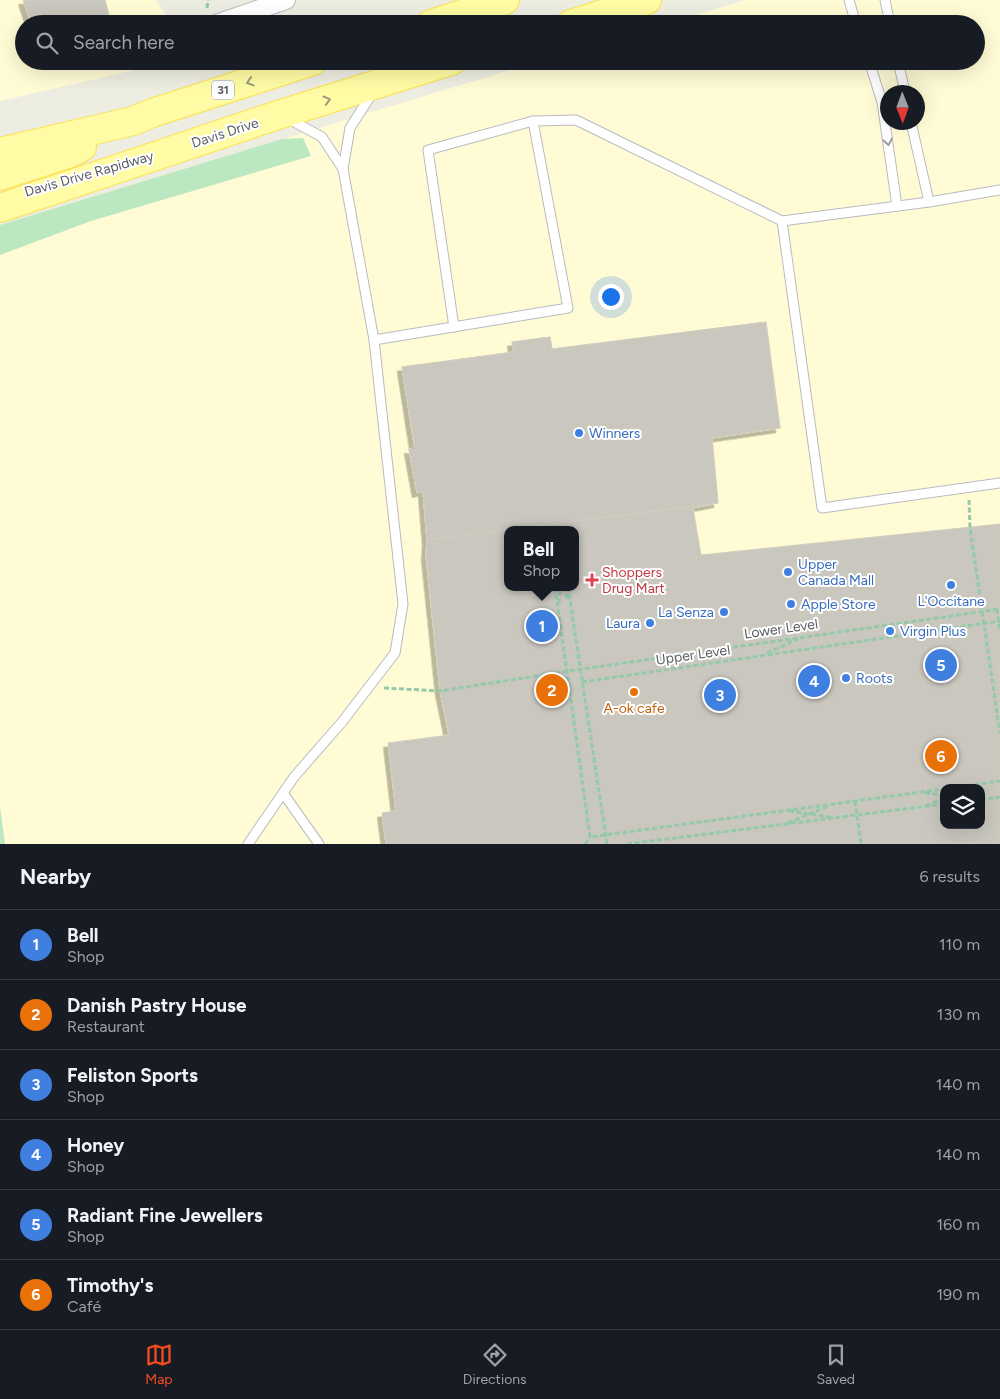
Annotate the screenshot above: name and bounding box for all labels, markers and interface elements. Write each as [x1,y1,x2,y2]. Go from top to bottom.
search box [15,15,985,70]
icon: search [33,29,61,57]
text: Search here [73,31,175,54]
one-way arrow [247,76,255,86]
road number: 31 [212,80,234,100]
north arrow [880,85,925,130]
one-way arrow [322,96,331,106]
street label: Davis Drive [189,114,261,152]
one-way arrow [882,139,893,147]
street label: Davis Drive Rapidway [22,147,156,201]
your location [598,284,624,310]
place label: Winners [589,425,640,442]
marker: Winners [573,427,585,439]
popup [504,526,579,591]
text: Bell [523,538,554,561]
place label: Upper Canada Mall [798,556,874,589]
text: Shop [523,561,560,580]
place label: Shoppers Drug Mart [602,564,665,597]
marker: Upper Canada Mall [782,566,794,578]
marker: Shoppers Drug Mart [586,574,598,586]
marker: L'Occitane [945,579,957,591]
place label: L'Occitane [917,593,985,610]
place label: Apple Store [801,596,876,613]
marker: Apple Store [785,598,797,610]
place label: La Senza [658,604,714,621]
marker: La Senza [718,606,730,618]
pin: 1 [526,607,558,645]
place label: Laura [606,615,640,632]
street label: Lower Level [743,615,819,643]
marker: Laura [644,617,656,629]
place label: Virgin Plus [900,623,966,640]
marker: Virgin Plus [884,625,896,637]
street label: Upper Level [655,641,731,669]
pin: 5 [925,646,957,684]
pin: 4 [798,662,830,700]
place label: Roots [856,670,893,687]
pin: 2 [536,671,568,709]
marker: Roots [840,672,852,684]
pin: 3 [704,676,736,714]
marker: A-ok cafe [628,686,640,698]
place label: A-ok cafe [603,700,665,717]
pin: 6 [925,737,957,775]
map controls [940,784,985,829]
button: layers [940,784,985,829]
text: Nearby [20,864,91,889]
text: 6 results [919,867,980,886]
text: Bell [67,924,99,947]
text: 1 [33,935,39,954]
text: 110 m [939,935,980,954]
text: Shop [67,947,105,966]
text: Danish Pastry House [67,994,246,1017]
text: 2 [31,1005,41,1024]
text: 130 m [937,1005,980,1024]
text: Restaurant [67,1017,145,1036]
text: Feliston Sports [67,1064,198,1087]
text: 3 [32,1075,40,1094]
text: 140 m [936,1075,980,1094]
text: Shop [67,1087,105,1106]
text: Honey [67,1134,124,1157]
text: 4 [31,1145,41,1164]
text: 140 m [936,1145,980,1164]
text: Shop [67,1157,105,1176]
text: Radiant Fine Jewellers [67,1204,263,1227]
text: 5 [31,1215,41,1234]
text: 160 m [937,1215,980,1234]
text: Shop [67,1227,105,1246]
text: Timothy's [67,1274,153,1297]
text: 6 [31,1285,41,1304]
text: 190 m [937,1285,980,1304]
text: Café [67,1297,101,1316]
tab: Map [145,1341,173,1388]
tab: Directions [463,1341,527,1388]
tab: Saved [816,1341,855,1388]

